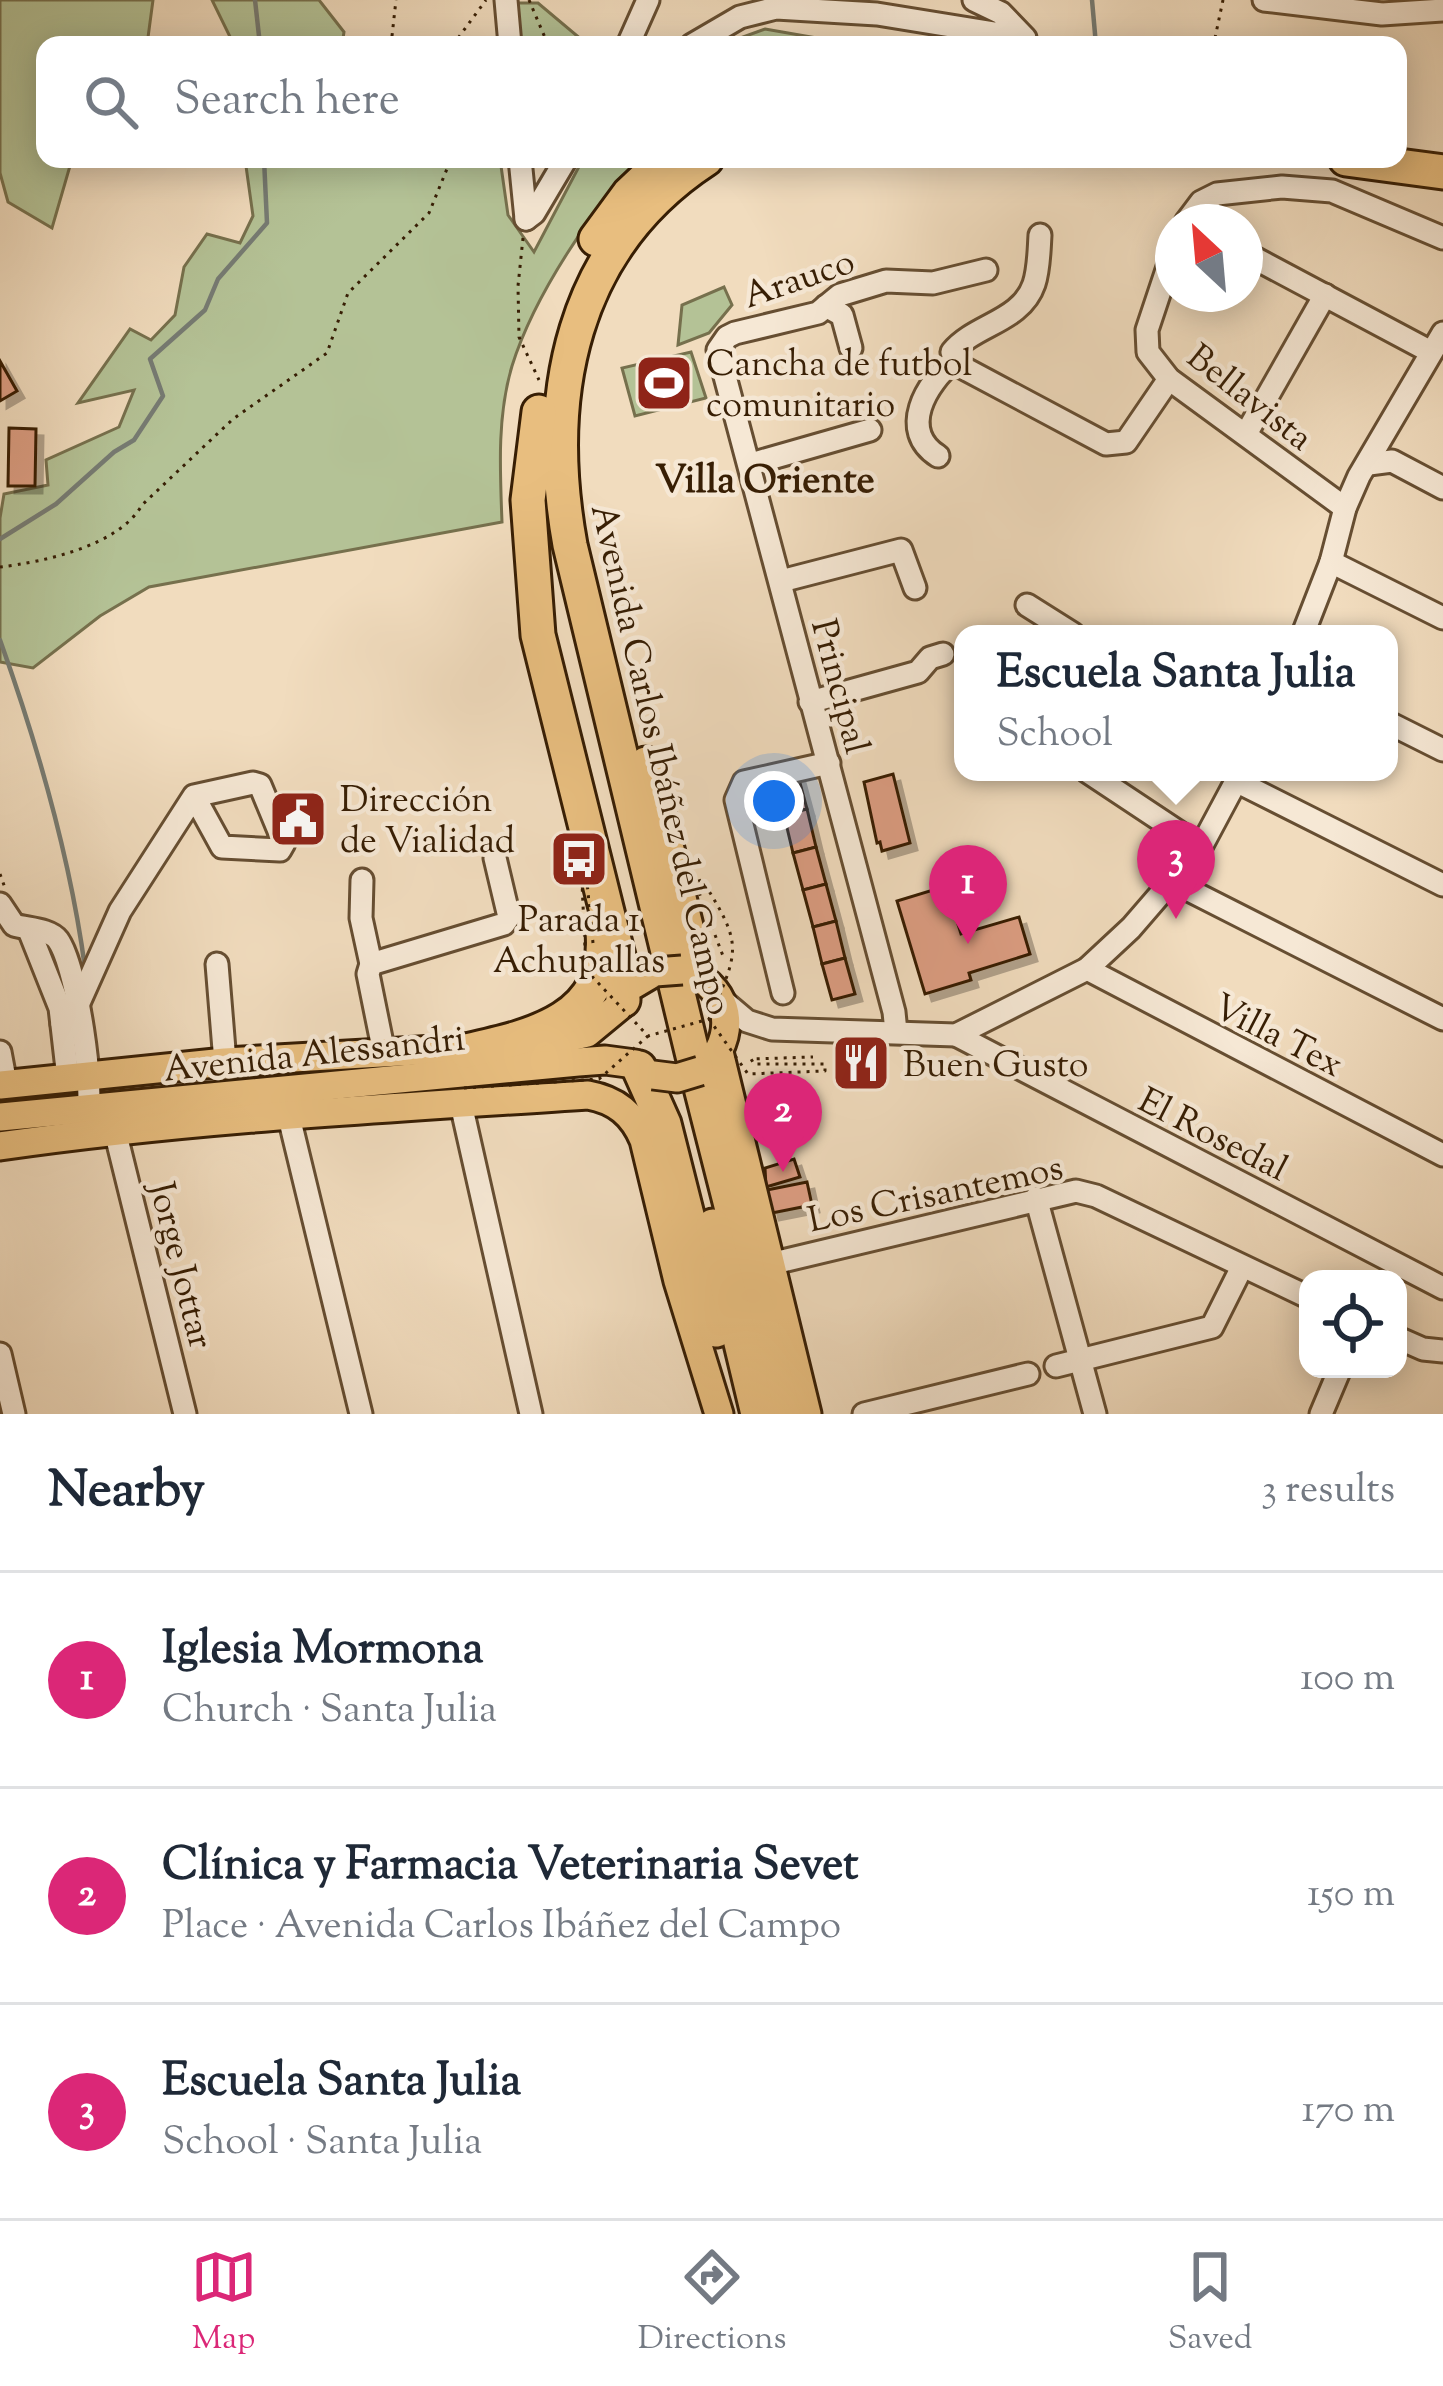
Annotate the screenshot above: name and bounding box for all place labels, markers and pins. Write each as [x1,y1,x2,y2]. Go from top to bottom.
place label: Cancha de futbol comunitario [706,340,972,433]
sports icon: Cancha de futbol comunitario [633,352,695,414]
place label: Dirección de Vialidad [340,776,515,869]
public building icon: Dirección de Vialidad [267,788,329,850]
pin: 3 [1137,820,1215,919]
bus stop icon: Parada 1 Achupallas [548,828,610,890]
pin: 1 [929,845,1007,944]
place label: Parada 1 Achupallas [493,896,665,989]
restaurant icon: Buen Gusto [830,1032,892,1094]
place label: Buen Gusto [903,1041,1088,1093]
pin: 2 [744,1073,822,1172]

